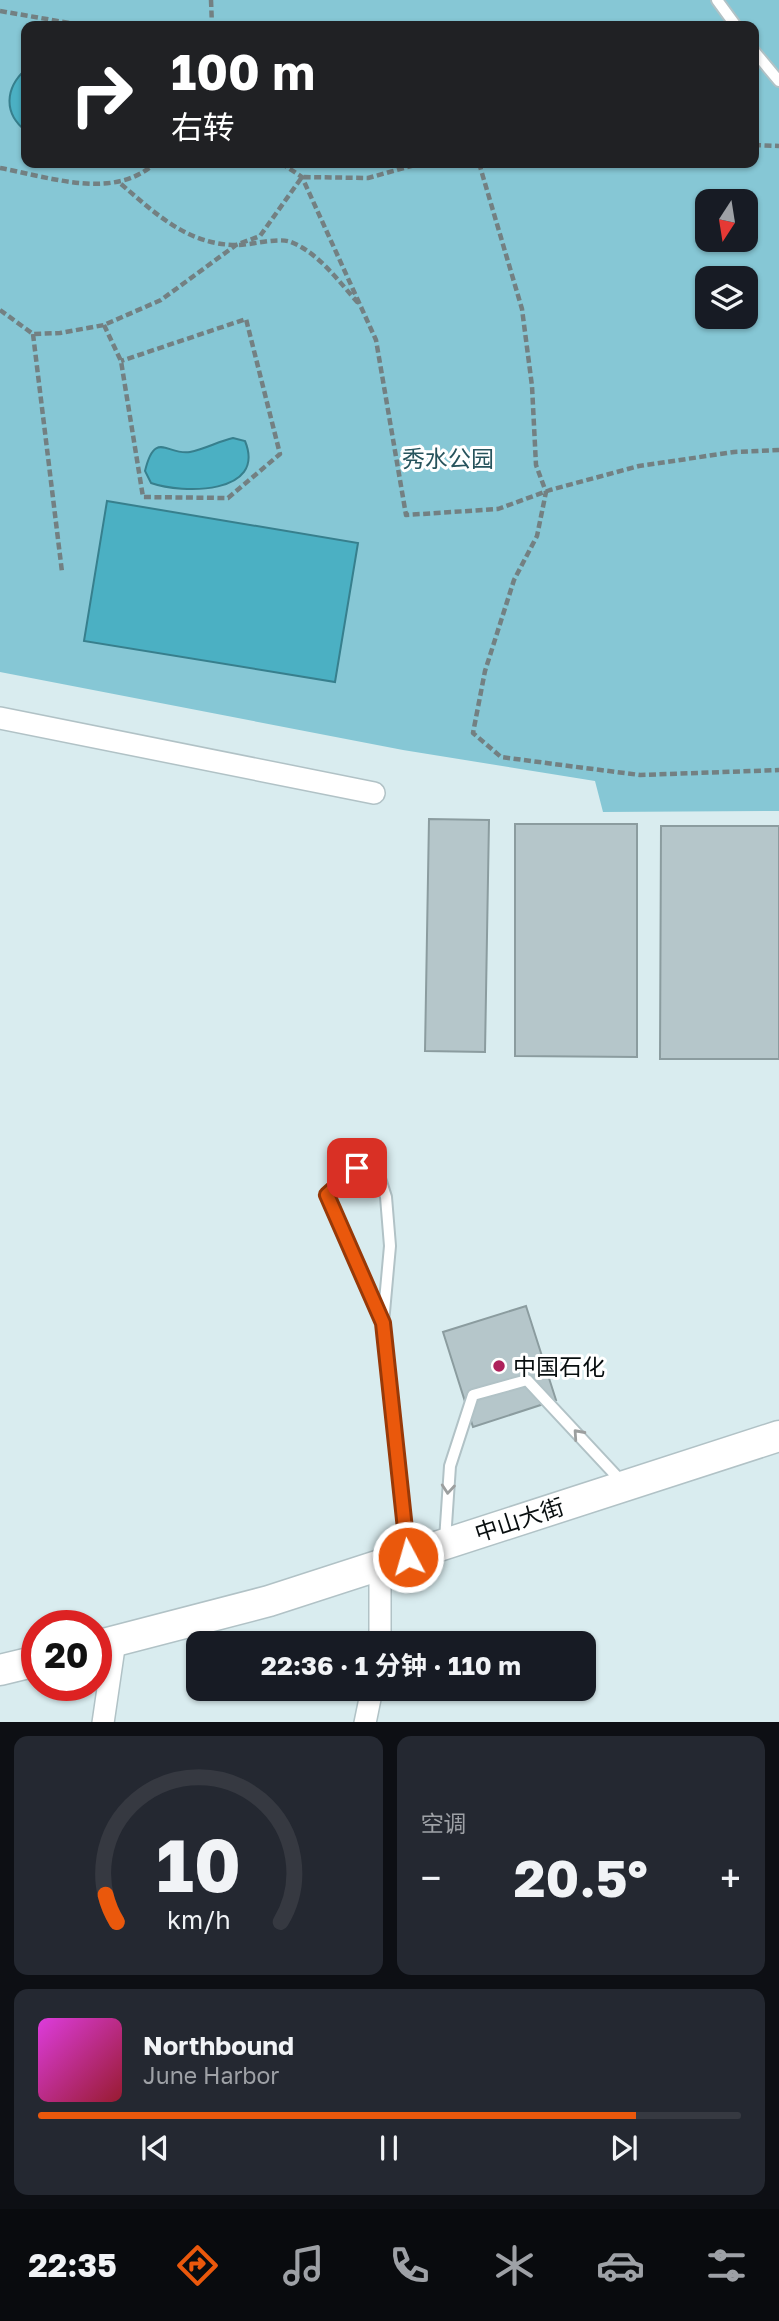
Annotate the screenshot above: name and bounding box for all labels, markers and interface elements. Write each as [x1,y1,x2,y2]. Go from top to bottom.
text: 100 m [171,42,315,101]
icon: right [56,49,147,140]
text: 右转 [171,108,235,146]
north arrow [695,189,758,252]
map controls [695,189,758,329]
button: layers [695,266,758,329]
park label: 秀水公园 [402,444,494,472]
pin [327,1138,387,1198]
icon: arrive [338,1149,376,1187]
place label: 中国石化 [513,1352,605,1380]
marker: 中国石化 [491,1358,507,1374]
one-way arrow [574,1429,586,1442]
one-way arrow [441,1484,456,1495]
street label: 中山大街 [471,1491,567,1547]
position arrow [371,1520,445,1594]
speed limit sign: 20 [21,1610,112,1701]
text: 22:36 · 1 分钟 · 110 m [261,1650,521,1681]
text: 空调 [421,1809,467,1837]
text: 10 [156,1821,241,1908]
text: 20.5° [514,1846,648,1908]
text: − [421,1855,441,1900]
text: + [720,1855,741,1900]
text: km/h [166,1903,230,1934]
text: Northbound [143,2030,294,2061]
text: June Harbor [143,2061,279,2089]
icon: previous [136,2129,174,2167]
icon: pause [370,2129,408,2167]
icon: next [605,2129,643,2167]
icon: directions [173,2241,222,2290]
icon: music [279,2241,328,2290]
icon: phone [385,2241,434,2290]
icon: climate [490,2241,539,2290]
icon: car [596,2241,645,2290]
icon: filters [702,2241,751,2290]
text: 22:35 [28,2246,117,2284]

